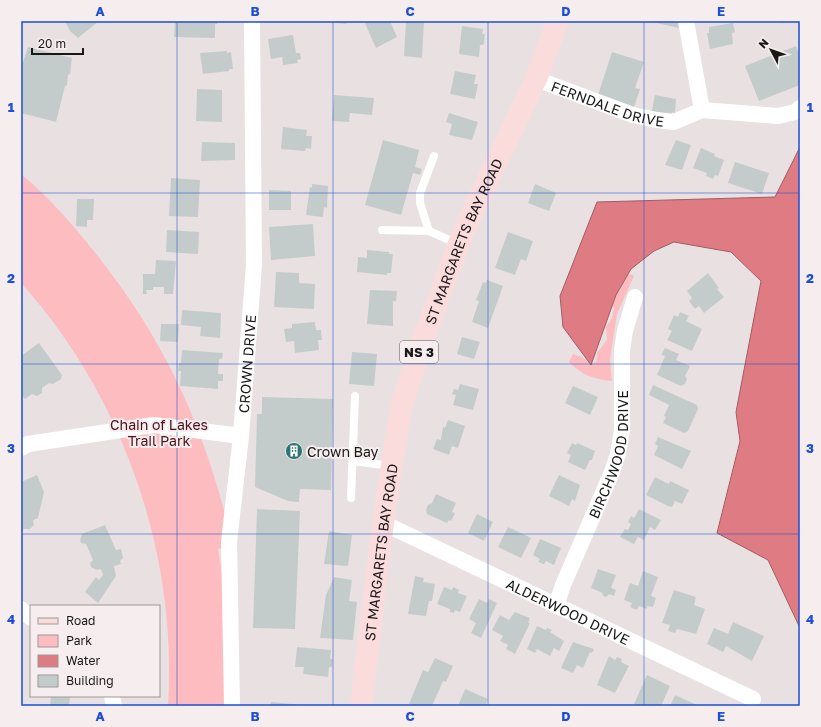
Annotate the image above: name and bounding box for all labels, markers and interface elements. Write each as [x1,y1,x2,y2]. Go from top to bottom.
text: A [95,3,105,19]
text: B [250,3,260,19]
text: C [405,3,415,19]
text: D [561,3,571,19]
text: E [717,3,725,19]
scale bar [32,30,83,56]
north arrow [751,30,791,70]
text: 20 m [38,36,66,51]
text: N [755,36,771,51]
street label: FERNDALE DRIVE [549,77,665,129]
text: 1 [8,99,15,115]
text: 1 [807,99,814,115]
street label: ST MARGARETS BAY ROAD [421,155,506,327]
text: 2 [7,270,15,286]
text: 2 [806,270,814,286]
street label: CROWN DRIVE [234,314,259,414]
road number: NS 3 [400,341,438,363]
street label: BIRCHWOOD DRIVE [584,390,631,521]
park label: Chain of Lakes Trail Park [110,416,208,449]
text: 3 [7,440,15,456]
text: 3 [806,440,814,456]
building icon: Crown Bay [284,441,304,461]
place label: Crown Bay [307,443,379,460]
street label: ST MARGARETS BAY ROAD [360,462,401,642]
street label: ALDERWOOD DRIVE [504,575,632,648]
legend [30,605,160,697]
text: 4 [7,611,15,627]
text: 4 [806,611,814,627]
text: Road [66,613,95,628]
text: Park [66,633,92,648]
text: Water [66,653,100,668]
text: Building [66,673,114,688]
text: A [95,708,105,724]
text: B [250,708,260,724]
text: C [405,708,415,724]
text: D [561,708,571,724]
text: E [717,708,725,724]

